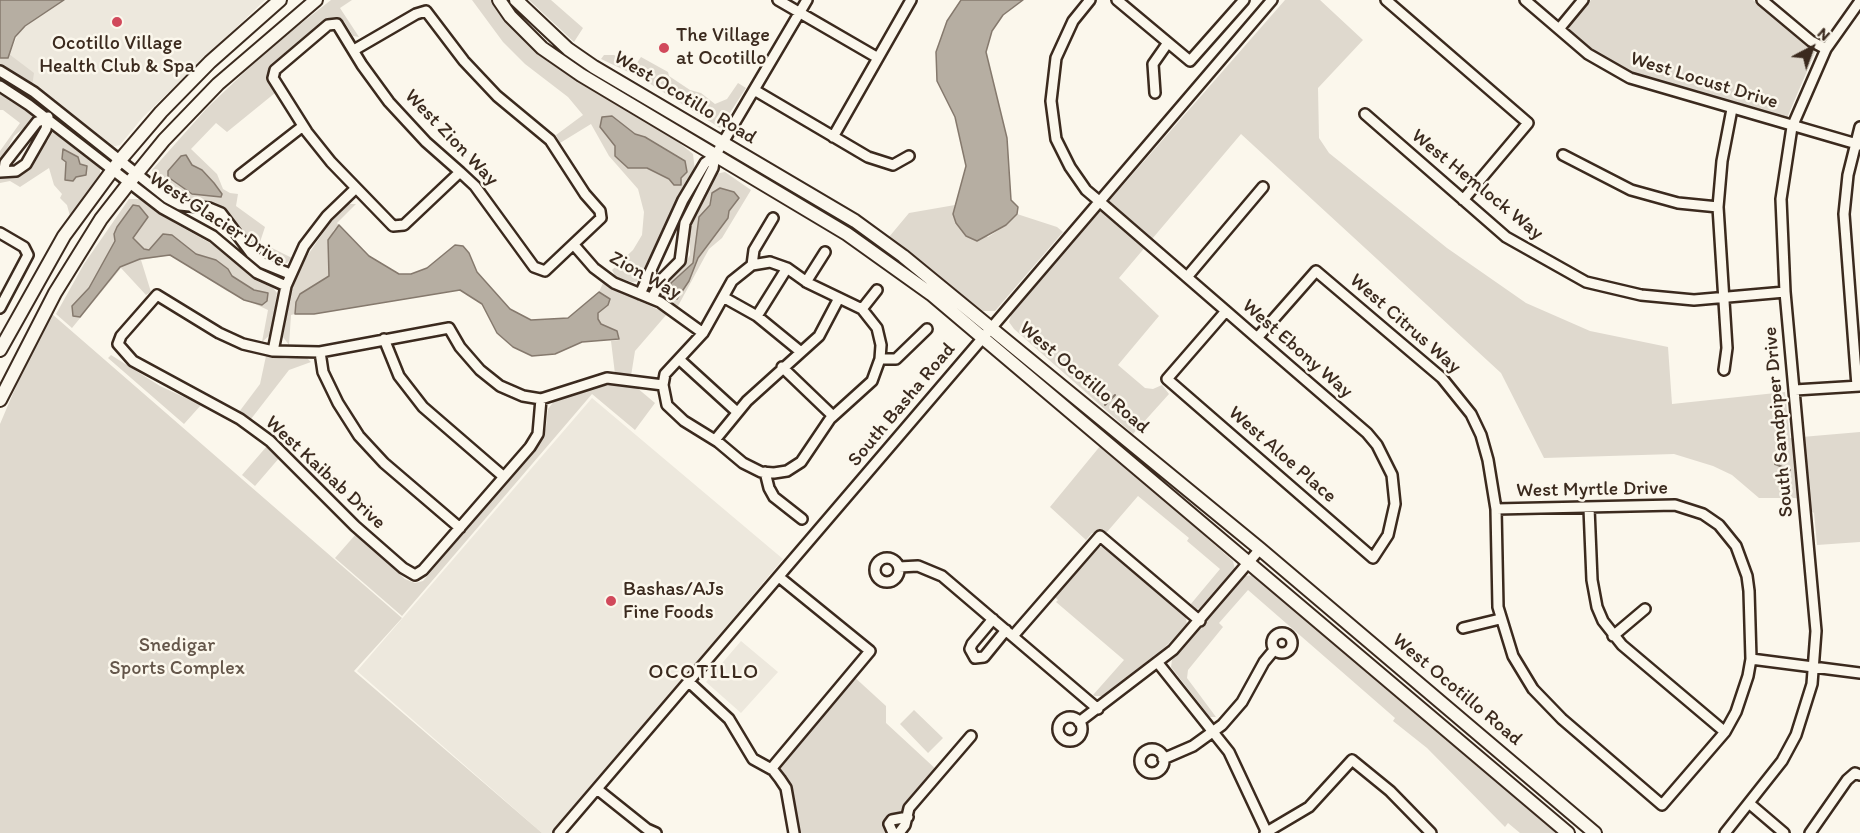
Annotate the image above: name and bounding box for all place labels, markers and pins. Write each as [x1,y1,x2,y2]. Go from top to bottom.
marker: Ocotillo Village Health Club & Spa [110,15,124,29]
place label: The Village at Ocotillo [676,24,770,71]
place label: Ocotillo Village Health Club & Spa [39,32,195,79]
marker: The Village at Ocotillo [657,41,671,55]
place label: Bashas/AJs Fine Foods [623,578,724,625]
marker: Bashas/AJs Fine Foods [604,594,618,608]

